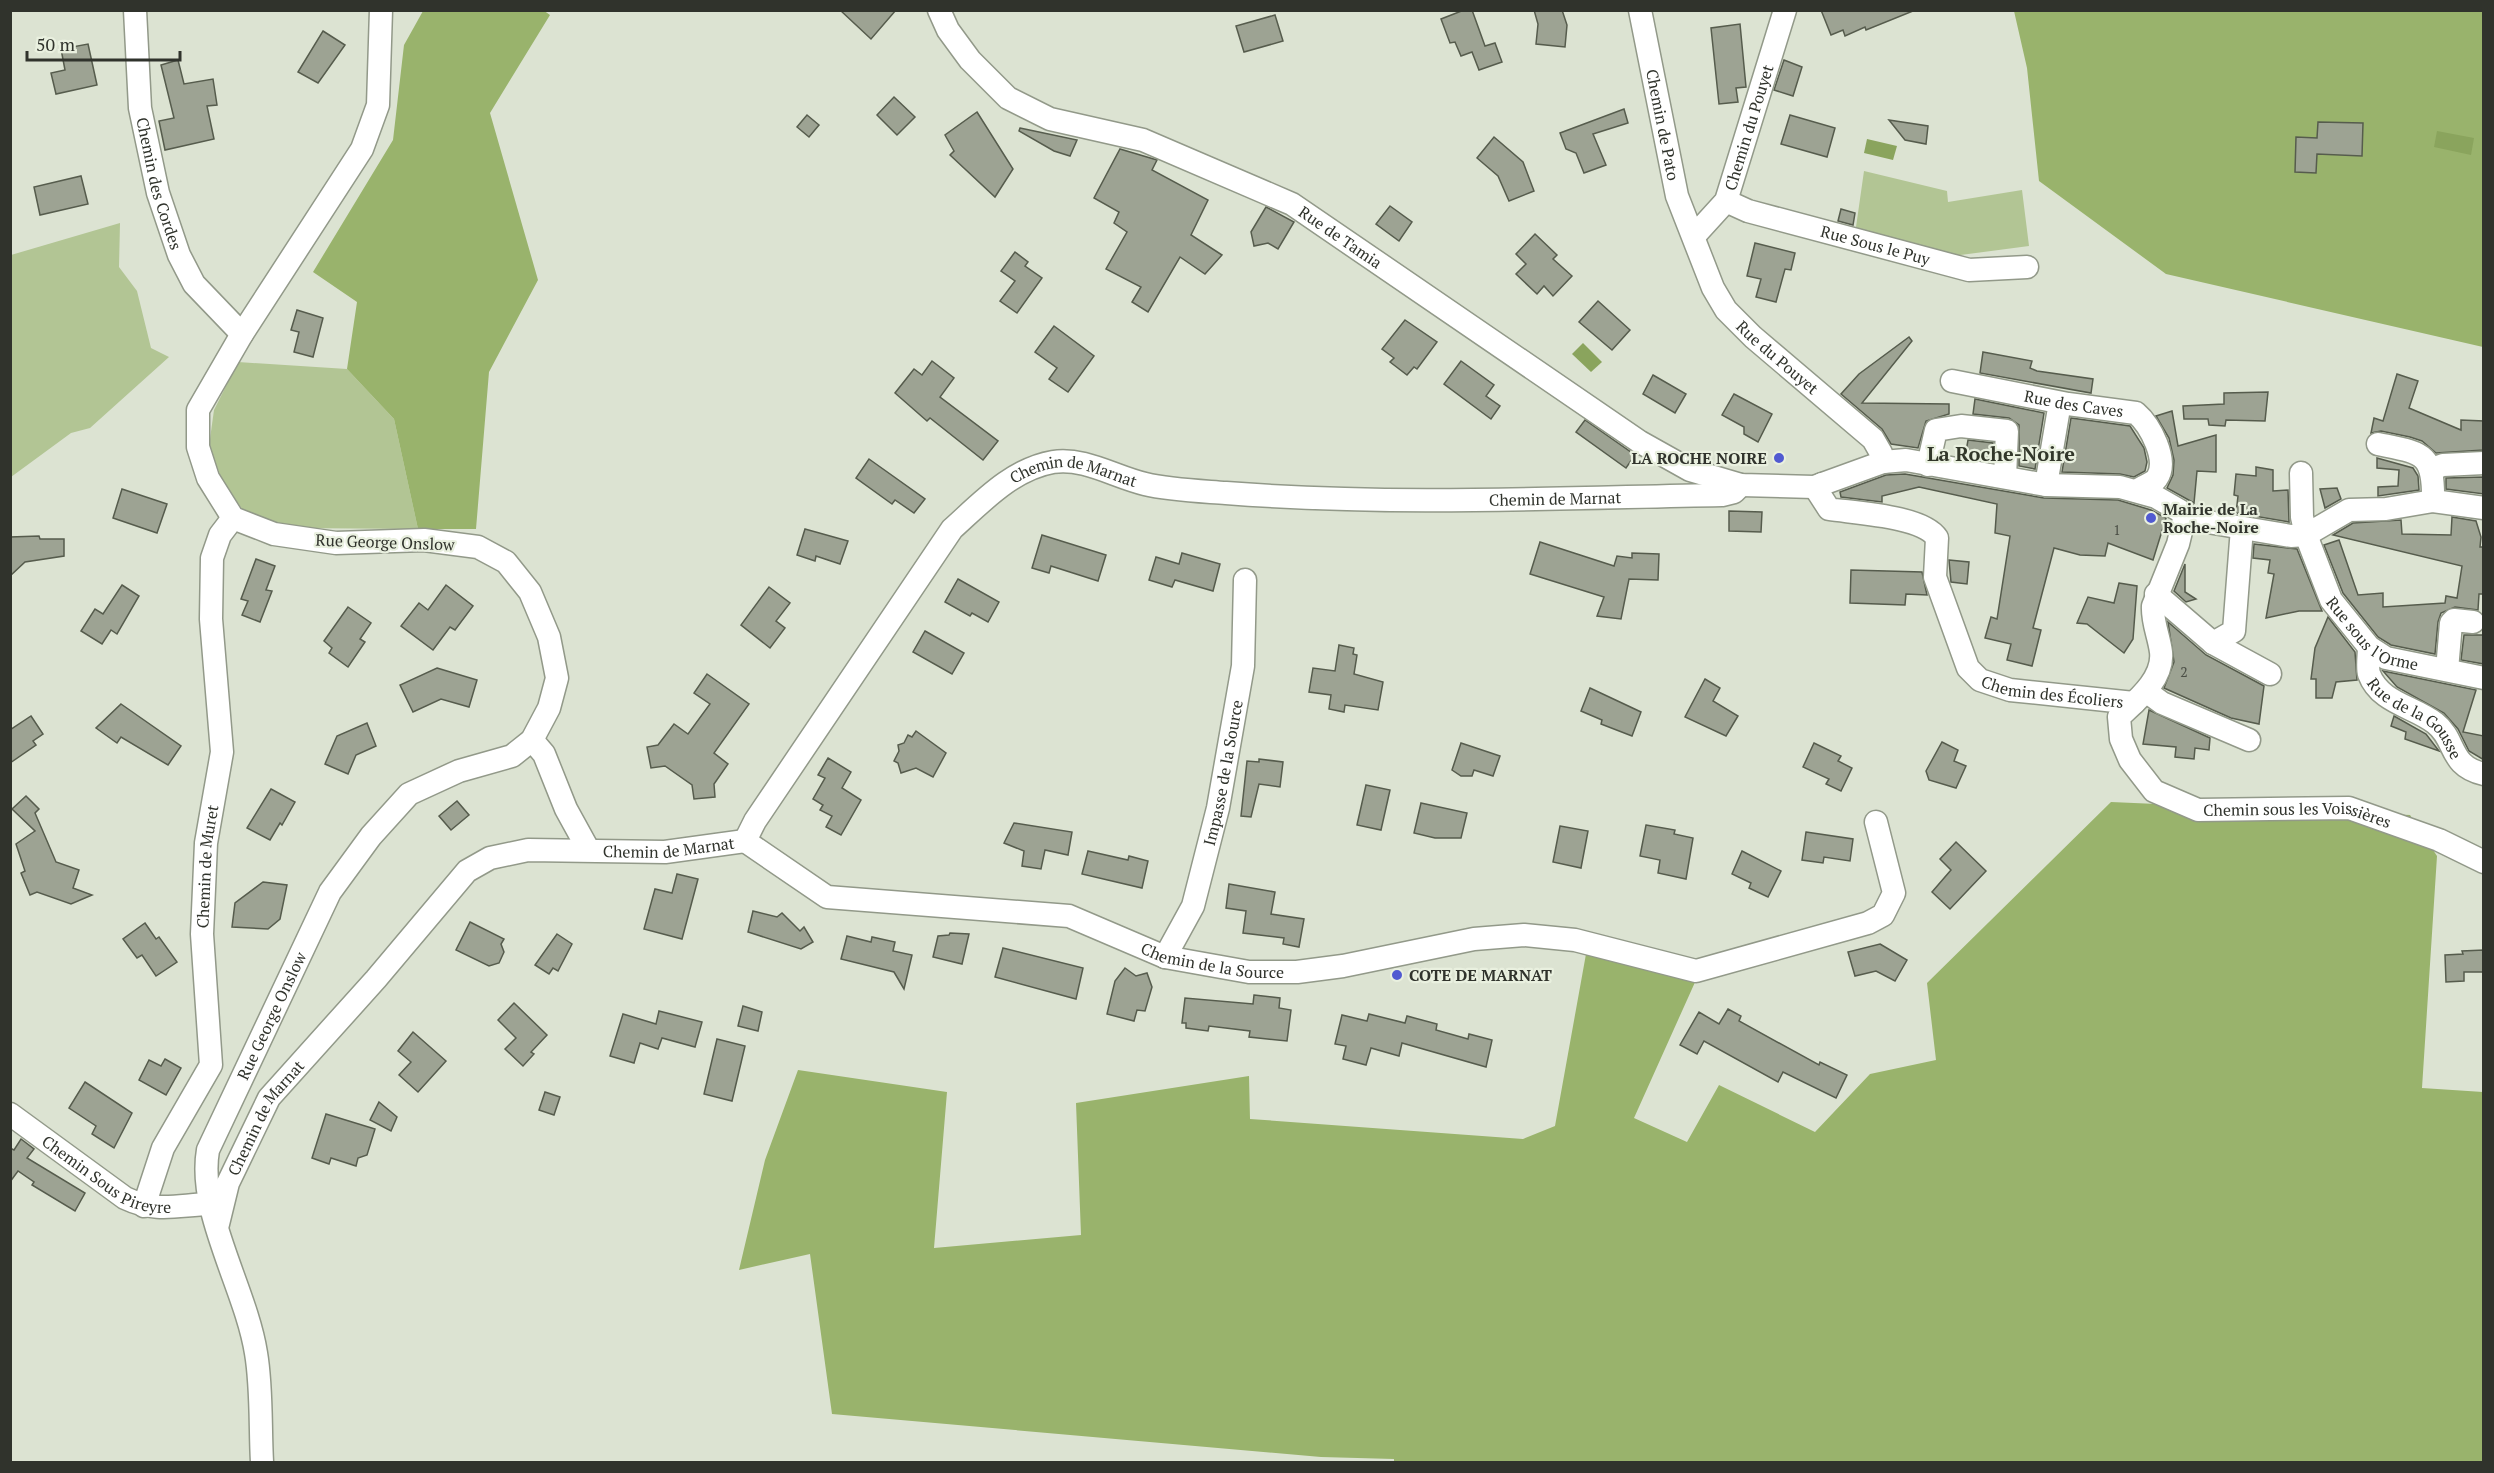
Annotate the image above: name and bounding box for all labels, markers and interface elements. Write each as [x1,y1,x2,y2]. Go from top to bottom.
scale bar [27,24,180,62]
text: 50 m [36,32,76,56]
street label: Chemin du Pouyet [1719,62,1779,193]
street label: Chemin de Pato [1641,67,1685,182]
street label: Chemin des Cordes [131,115,187,253]
street label: Rue de Tamia [1294,201,1386,273]
street label: Rue Sous le Puy [1818,220,1933,270]
street label: Rue du Pouyet [1732,316,1823,399]
street label: Rue des Caves [2022,385,2125,422]
district label: La Roche-Noire [1927,440,2075,467]
place label: LA ROCHE NOIRE [1632,447,1767,469]
text: Chemin de Marnat [1005,450,1140,492]
marker: LA ROCHE NOIRE [1772,451,1786,465]
street label: Chemin de Marnat [1008,474,1140,494]
street label: Chemin de Marnat [1489,486,1622,511]
place label: Mairie de La Roche-Noire [2163,498,2259,538]
marker: Mairie de La Roche-Noire [2144,511,2158,525]
house number: 1 [2113,520,2121,539]
street label: Rue George Onslow [315,529,455,555]
street label: Rue sous l'Orme [2321,592,2420,675]
house number: 2 [2180,662,2188,681]
street label: Chemin des Écoliers [1978,670,2125,713]
street label: Rue de la Gousse [2362,673,2467,763]
street label: Impasse de la Source [1198,698,1248,848]
street label: Chemin sous les Voissières [2203,797,2394,833]
street label: Chemin de Muret [191,803,224,929]
street label: Chemin de Marnat [603,832,736,863]
street label: Chemin de la Source [1138,937,1284,984]
street label: Rue George Onslow [232,948,311,1083]
place label: COTE DE MARNAT [1409,964,1552,986]
marker: COTE DE MARNAT [1390,968,1404,982]
street label: Chemin de Marnat [222,1055,309,1179]
street label: Chemin Sous Pireyre [37,1130,171,1218]

